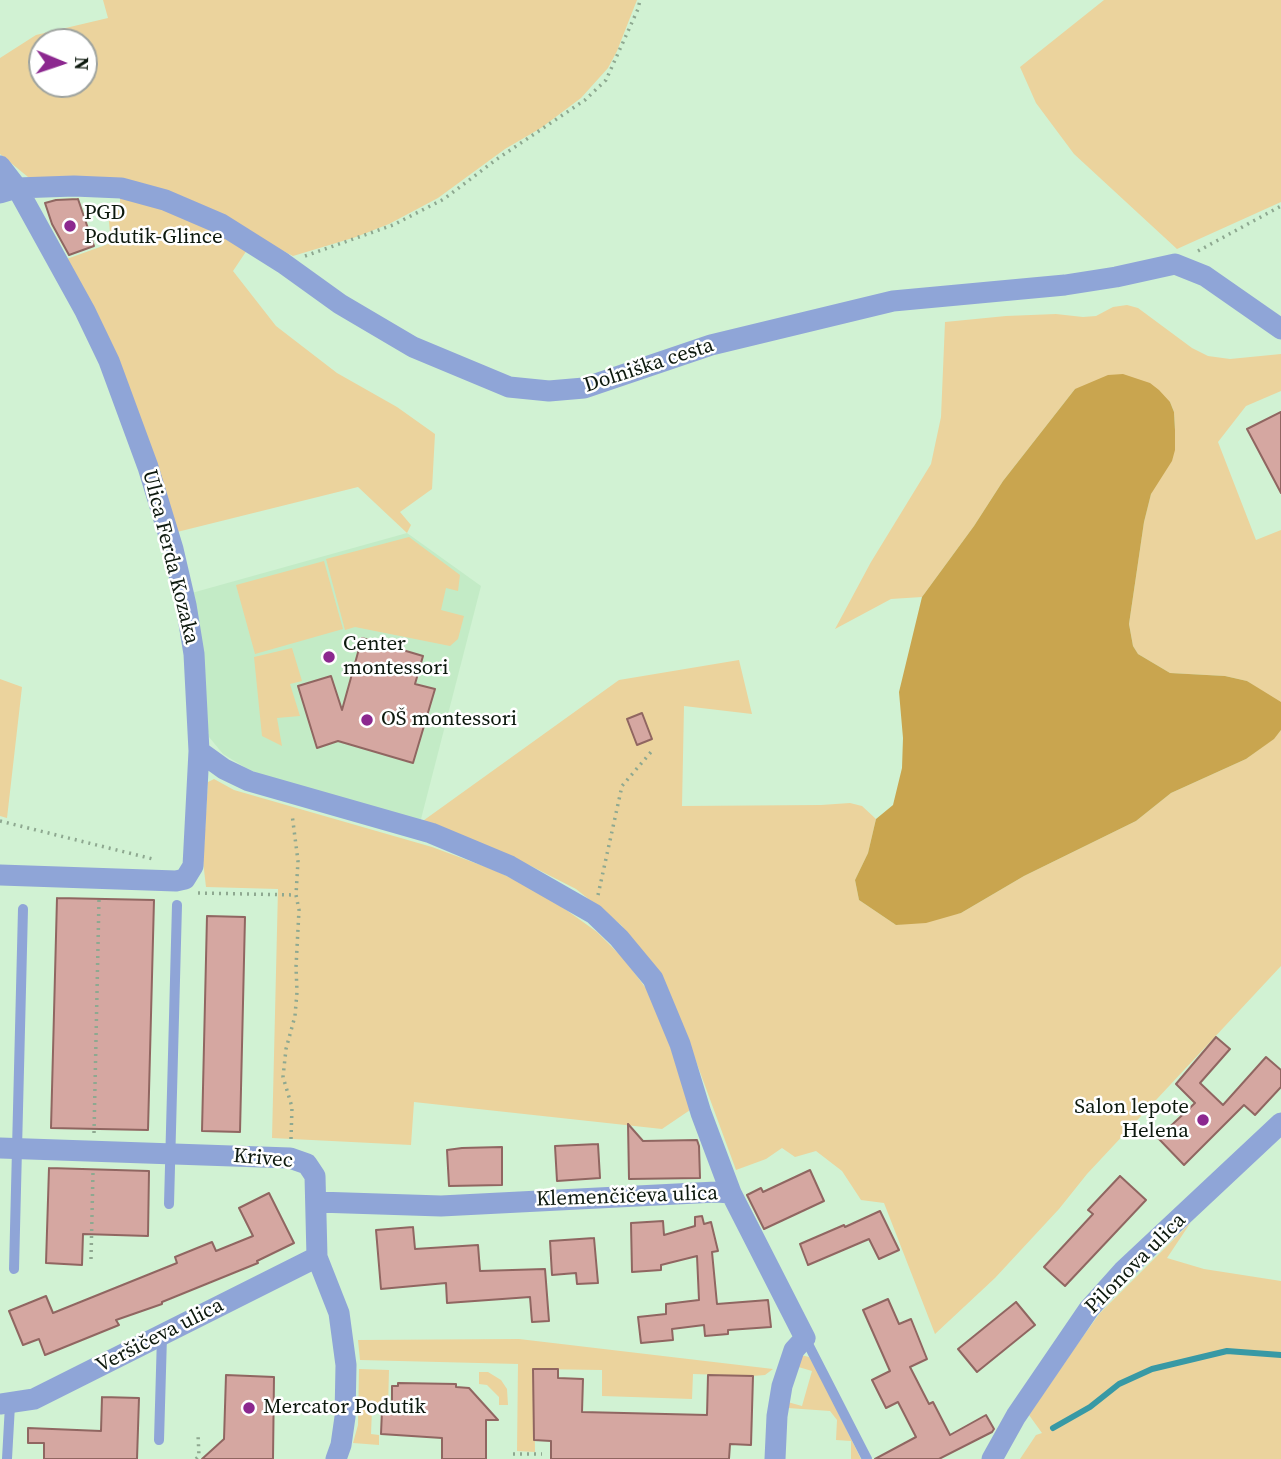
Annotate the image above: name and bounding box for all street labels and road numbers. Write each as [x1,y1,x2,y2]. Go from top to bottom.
street label: Dolniška cesta [581,333,717,399]
street label: Ulica Ferda Kozaka [136,467,204,647]
street label: Krivec [232,1144,294,1174]
street label: Klemenčičeva ulica [536,1181,718,1213]
street label: Pilonova ulica [1080,1208,1192,1320]
street label: Veršičeva ulica [92,1293,228,1379]

